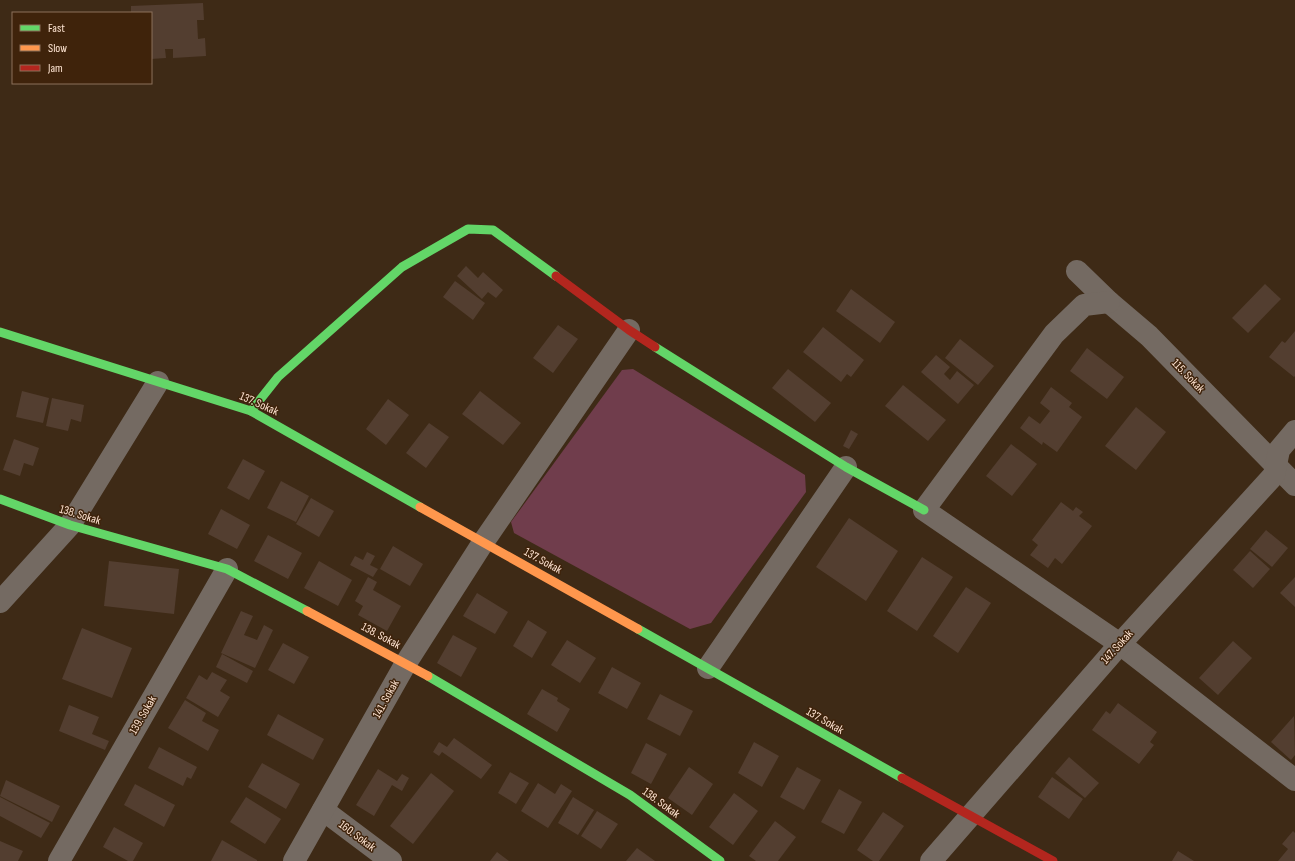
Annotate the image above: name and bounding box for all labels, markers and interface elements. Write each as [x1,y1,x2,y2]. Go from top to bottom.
legend [12,12,152,84]
text: Fast [48,21,65,36]
text: Slow [48,41,67,56]
text: Jam [47,61,63,76]
street label: 115. Sokak [1168,356,1208,396]
street label: 137. Sokak [237,389,281,419]
street label: 138. Sokak [57,502,103,529]
street label: 137. Sokak [521,544,565,578]
street label: 138. Sokak [359,619,404,653]
street label: 147. Sokak [1098,626,1137,667]
street label: 141. Sokak [369,677,403,721]
street label: 139. Sokak [126,693,160,737]
street label: 137. Sokak [803,704,847,738]
street label: 138. Sokak [639,784,683,822]
street label: 160. Sokak [336,817,379,855]

